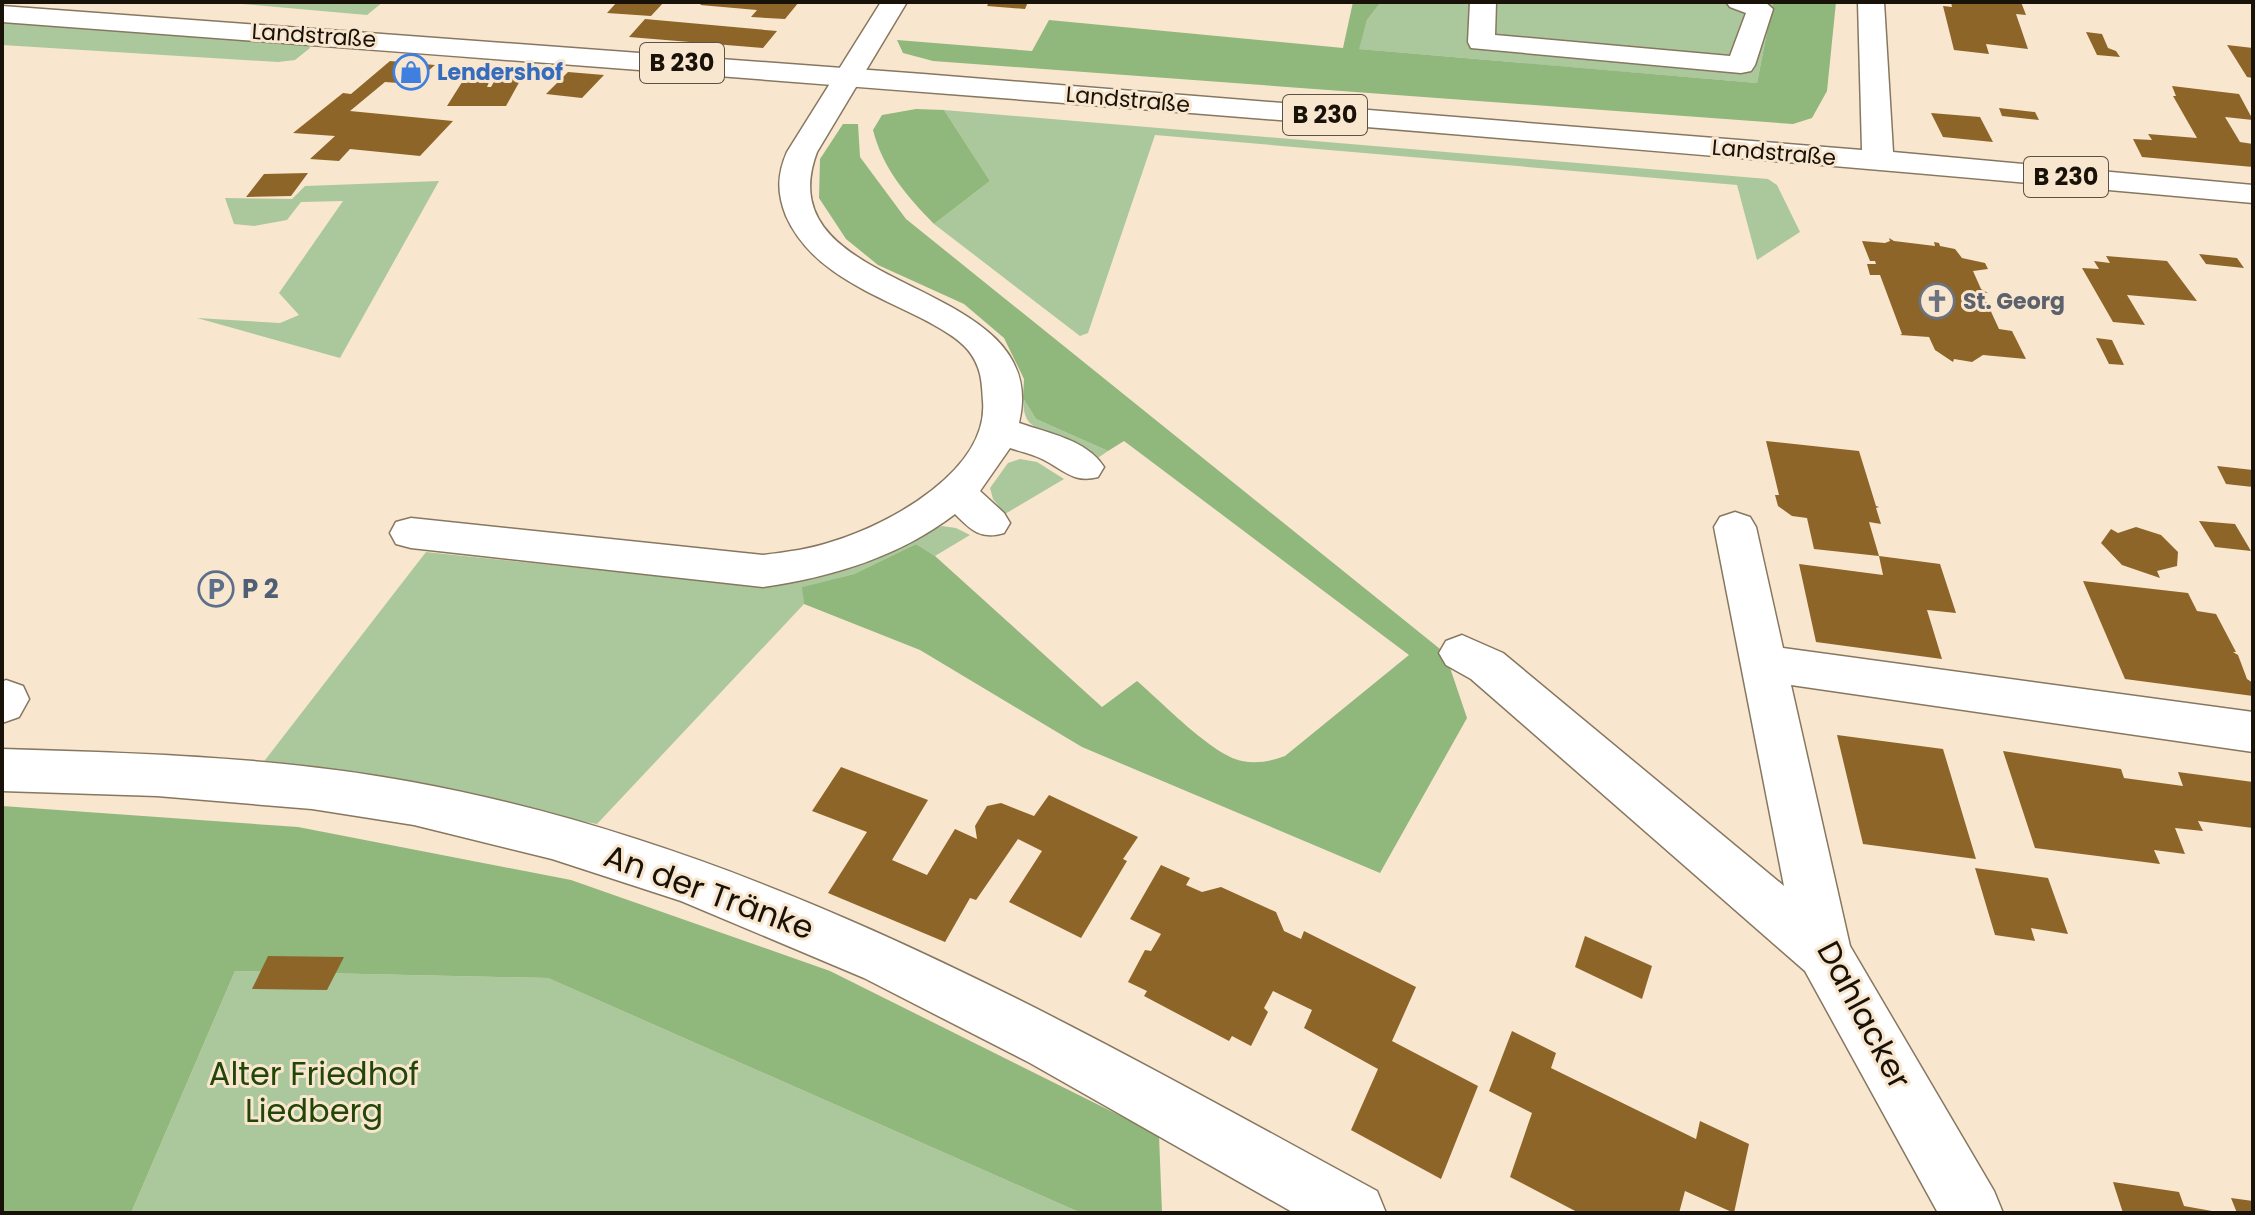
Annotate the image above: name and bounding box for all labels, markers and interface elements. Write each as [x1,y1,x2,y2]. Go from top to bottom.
street label: Landstraße [251,16,377,55]
road number: B 230 [640,43,724,83]
shop icon: Lendershof [392,53,430,91]
place label: Lendershof [437,57,563,88]
street label: Landstraße [1065,79,1191,120]
road number: B 230 [1283,95,1367,135]
street label: Landstraße [1711,132,1837,173]
road number: B 230 [2024,157,2108,197]
church icon: St. Georg [1918,282,1956,320]
place label: St. Georg [1963,286,2065,317]
parking icon: P 2 [197,570,235,608]
place label: P 2 [242,571,279,607]
street label: An der Tränke [598,833,820,950]
street label: Dahlacker [1807,933,1922,1097]
park label: Alter Friedhof Liedberg [209,1051,419,1133]

